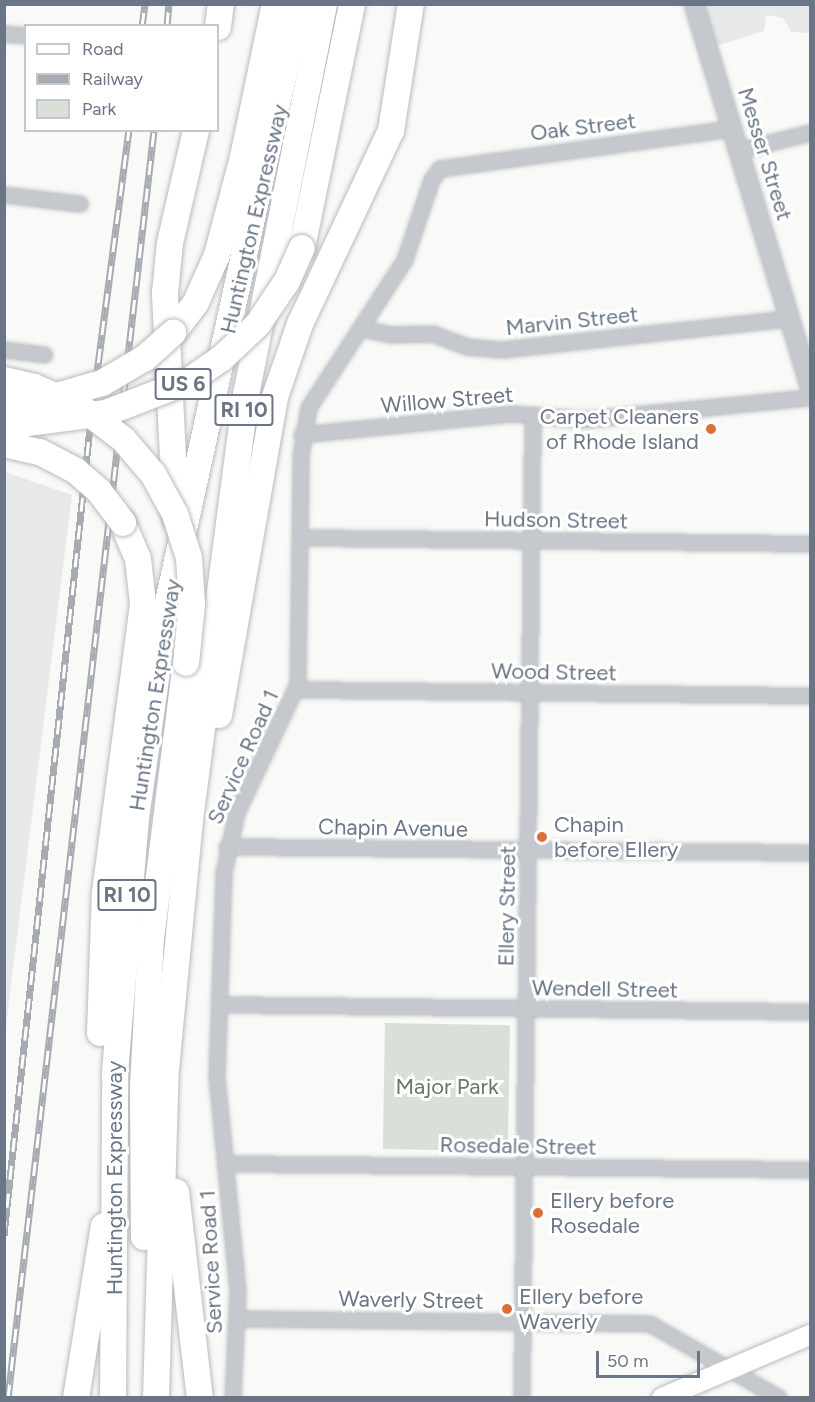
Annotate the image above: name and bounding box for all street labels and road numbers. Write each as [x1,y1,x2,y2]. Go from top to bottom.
street label: Messer Street [732,84,798,224]
street label: Huntington Expressway [215,102,293,336]
street label: Oak Street [529,107,637,147]
street label: Marvin Street [504,301,640,341]
road number: US 6 [154,366,212,402]
street label: Willow Street [380,381,514,419]
road number: RI 10 [214,392,274,428]
street label: Hudson Street [484,506,628,534]
street label: Huntington Expressway [124,577,186,813]
street label: Wood Street [491,658,617,686]
street label: Service Road 1 [202,686,284,828]
street label: Chapin Avenue [318,813,468,843]
street label: Ellery Street [493,845,521,967]
road number: RI 10 [97,877,157,913]
street label: Wendell Street [532,975,678,1003]
street label: Huntington Expressway [102,1061,128,1295]
street label: Rosedale Street [439,1131,597,1161]
street label: Service Road 1 [194,1189,228,1335]
street label: Waverly Street [338,1286,484,1314]

